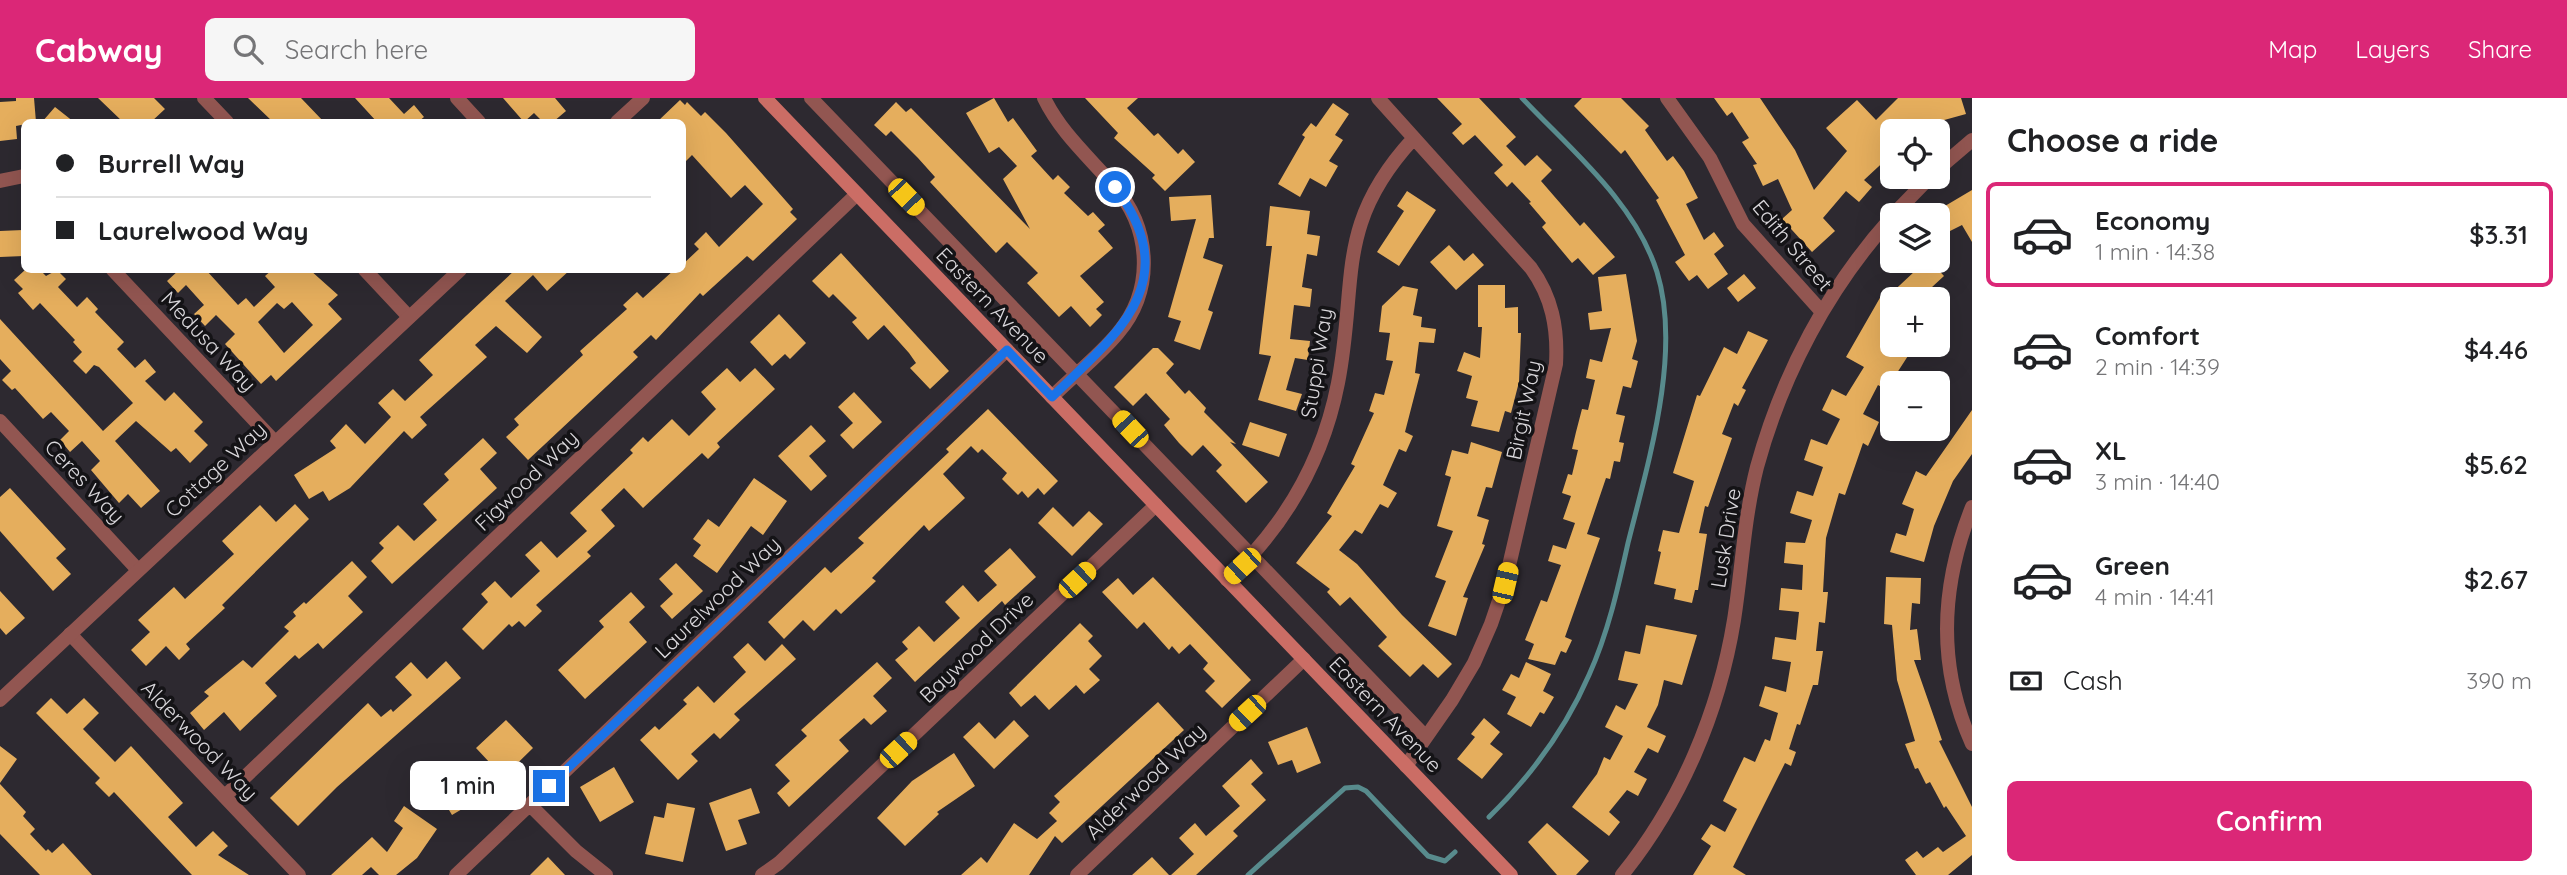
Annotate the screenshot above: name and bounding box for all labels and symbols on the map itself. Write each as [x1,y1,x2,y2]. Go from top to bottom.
route start [1099,171,1131,203]
car [884,175,929,219]
street label: Edith Street [1747,194,1839,296]
street label: Eastern Avenue [931,242,1055,368]
street label: Medusa Way [156,286,262,396]
street label: Stuppi Way [1294,306,1338,420]
street label: Birgit Way [1500,358,1546,462]
car [1108,406,1153,452]
street label: Cottage Way [159,416,271,522]
street label: Figwood Way [469,424,583,536]
street label: Ceres Way [40,434,130,528]
street label: Lusk Drive [1704,486,1746,590]
street label: Laurelwood Way [649,531,785,663]
car [1220,544,1265,588]
car [1055,558,1100,602]
car [1491,560,1520,606]
street label: Baywood Drive [914,586,1038,708]
street label: Eastern Avenue [1324,651,1448,777]
street label: Alderwood Way [136,675,264,805]
car [1225,691,1270,735]
street label: Alderwood Way [1080,717,1210,845]
car [876,728,921,772]
callout: 1 min [409,762,524,810]
route end [533,770,565,802]

